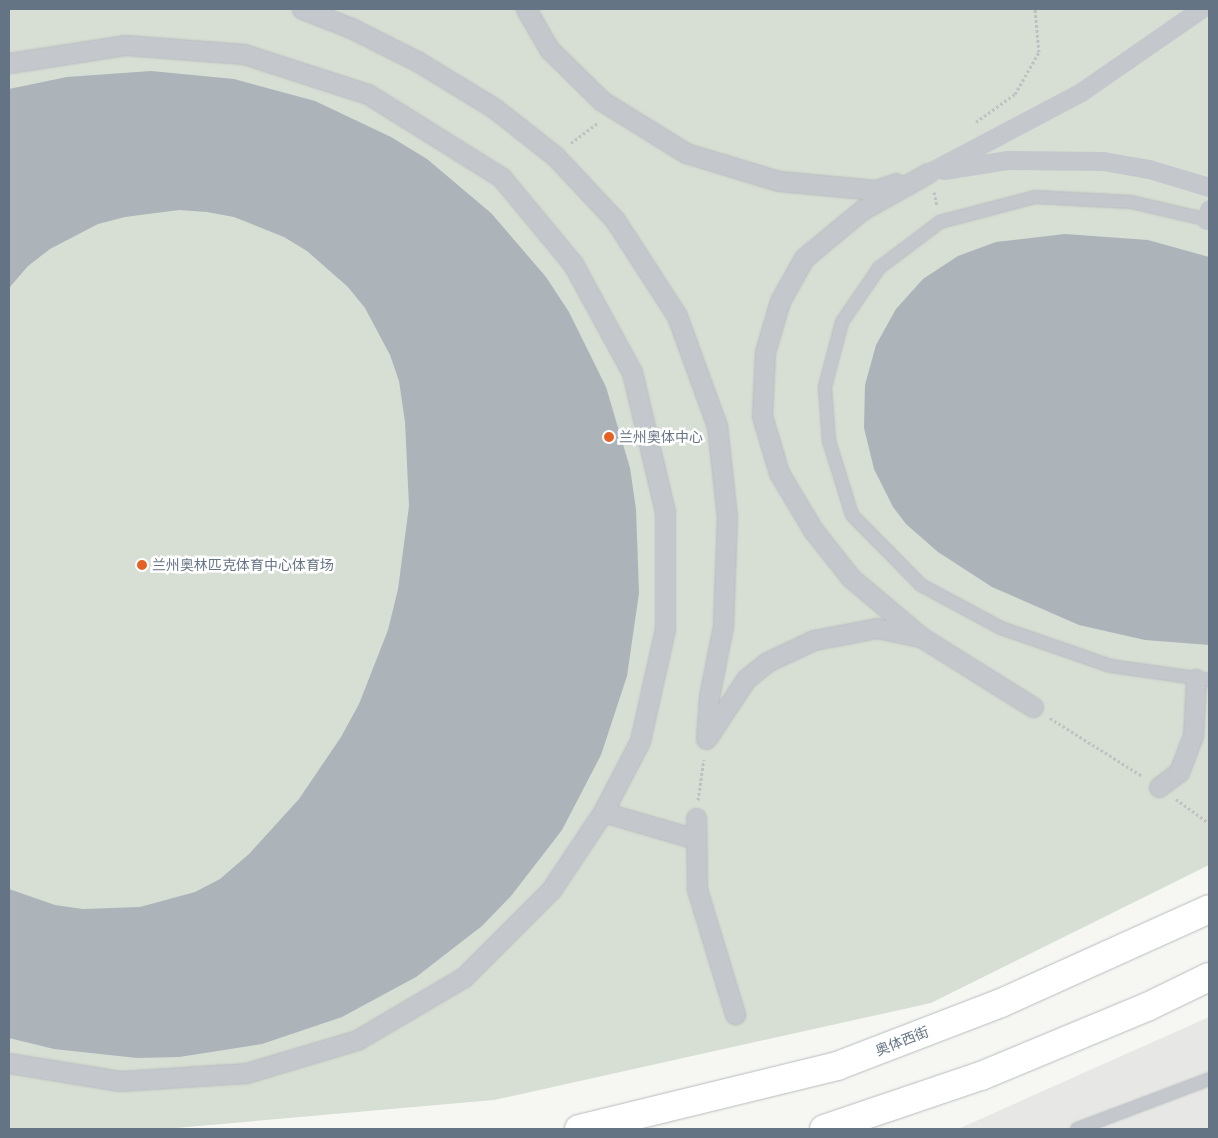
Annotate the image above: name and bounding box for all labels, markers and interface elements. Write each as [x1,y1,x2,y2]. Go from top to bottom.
place label: 兰州奥体中心 [619,429,703,445]
marker: 兰州奥体中心 [603,431,615,443]
place label: 兰州奥林匹克体育中心体育场 [152,557,334,573]
marker: 兰州奥林匹克体育中心体育场 [136,559,148,571]
street label: 奥体西街 [873,1023,931,1059]

